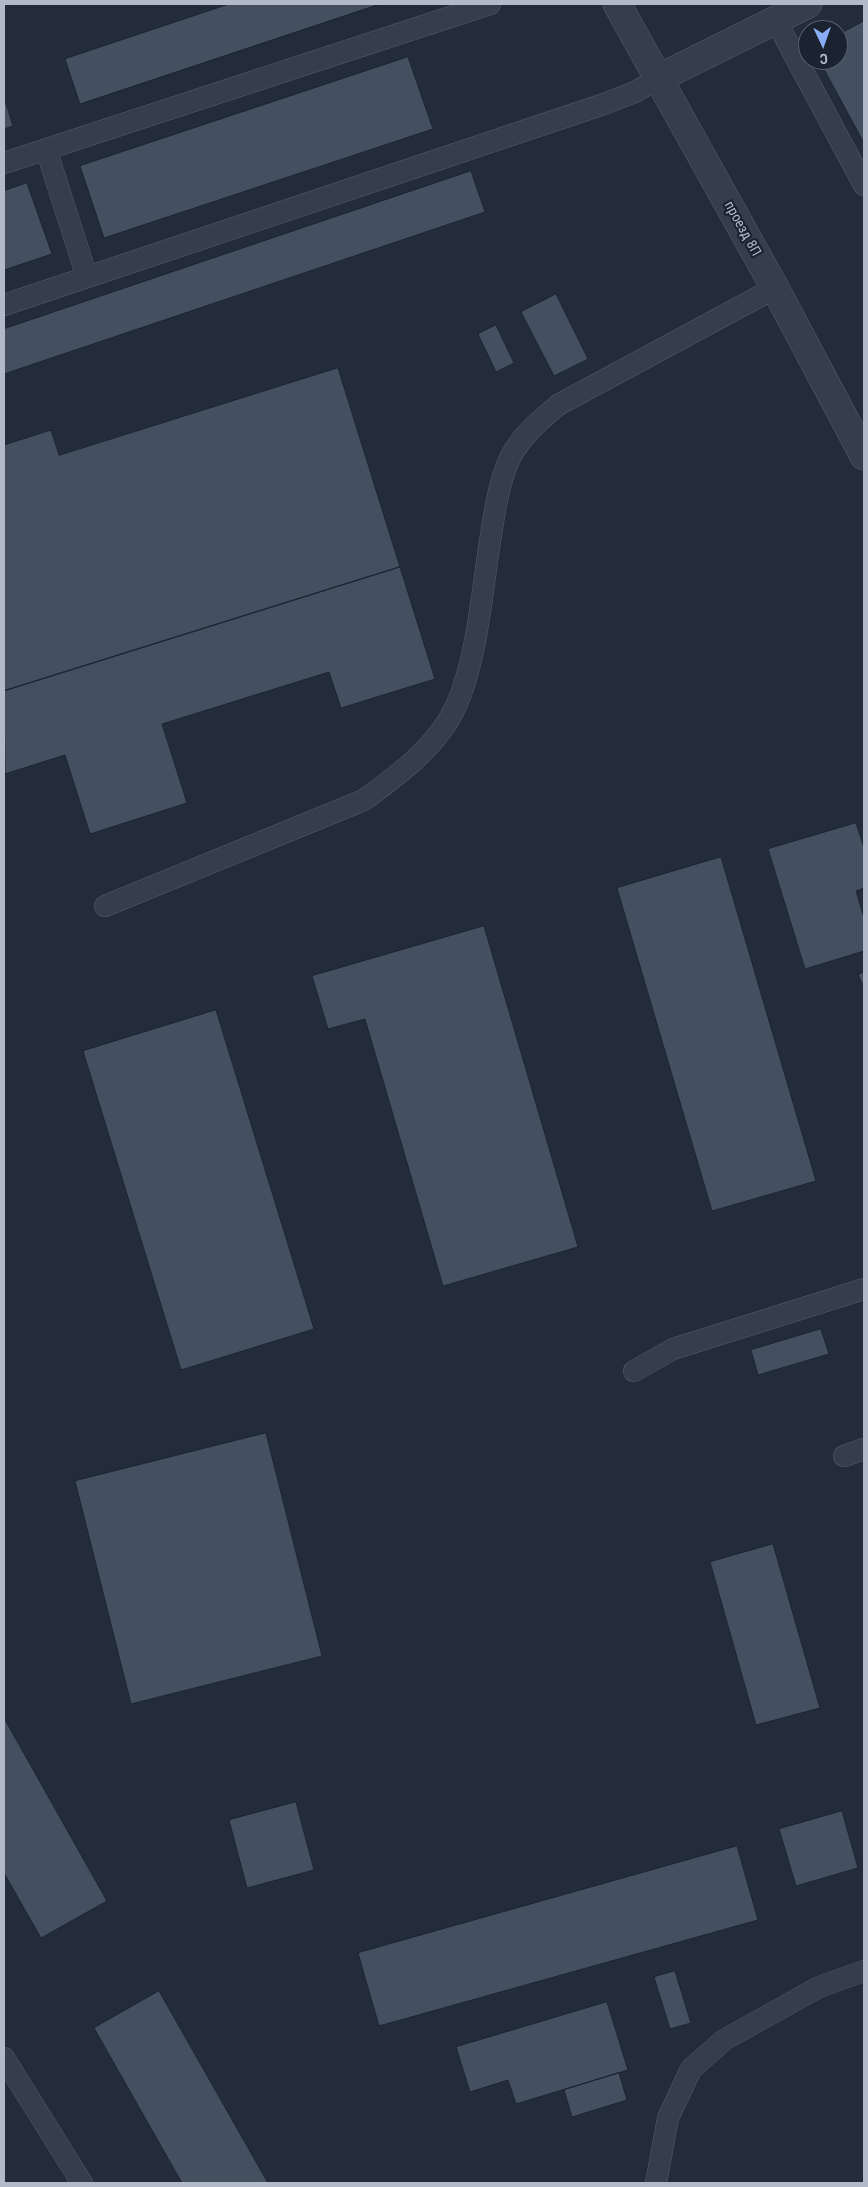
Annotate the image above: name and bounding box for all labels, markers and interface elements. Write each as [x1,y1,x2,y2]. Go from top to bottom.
north arrow [798,20,848,70]
text: С [819,51,828,67]
street label: проезд 8П [720,199,764,259]

